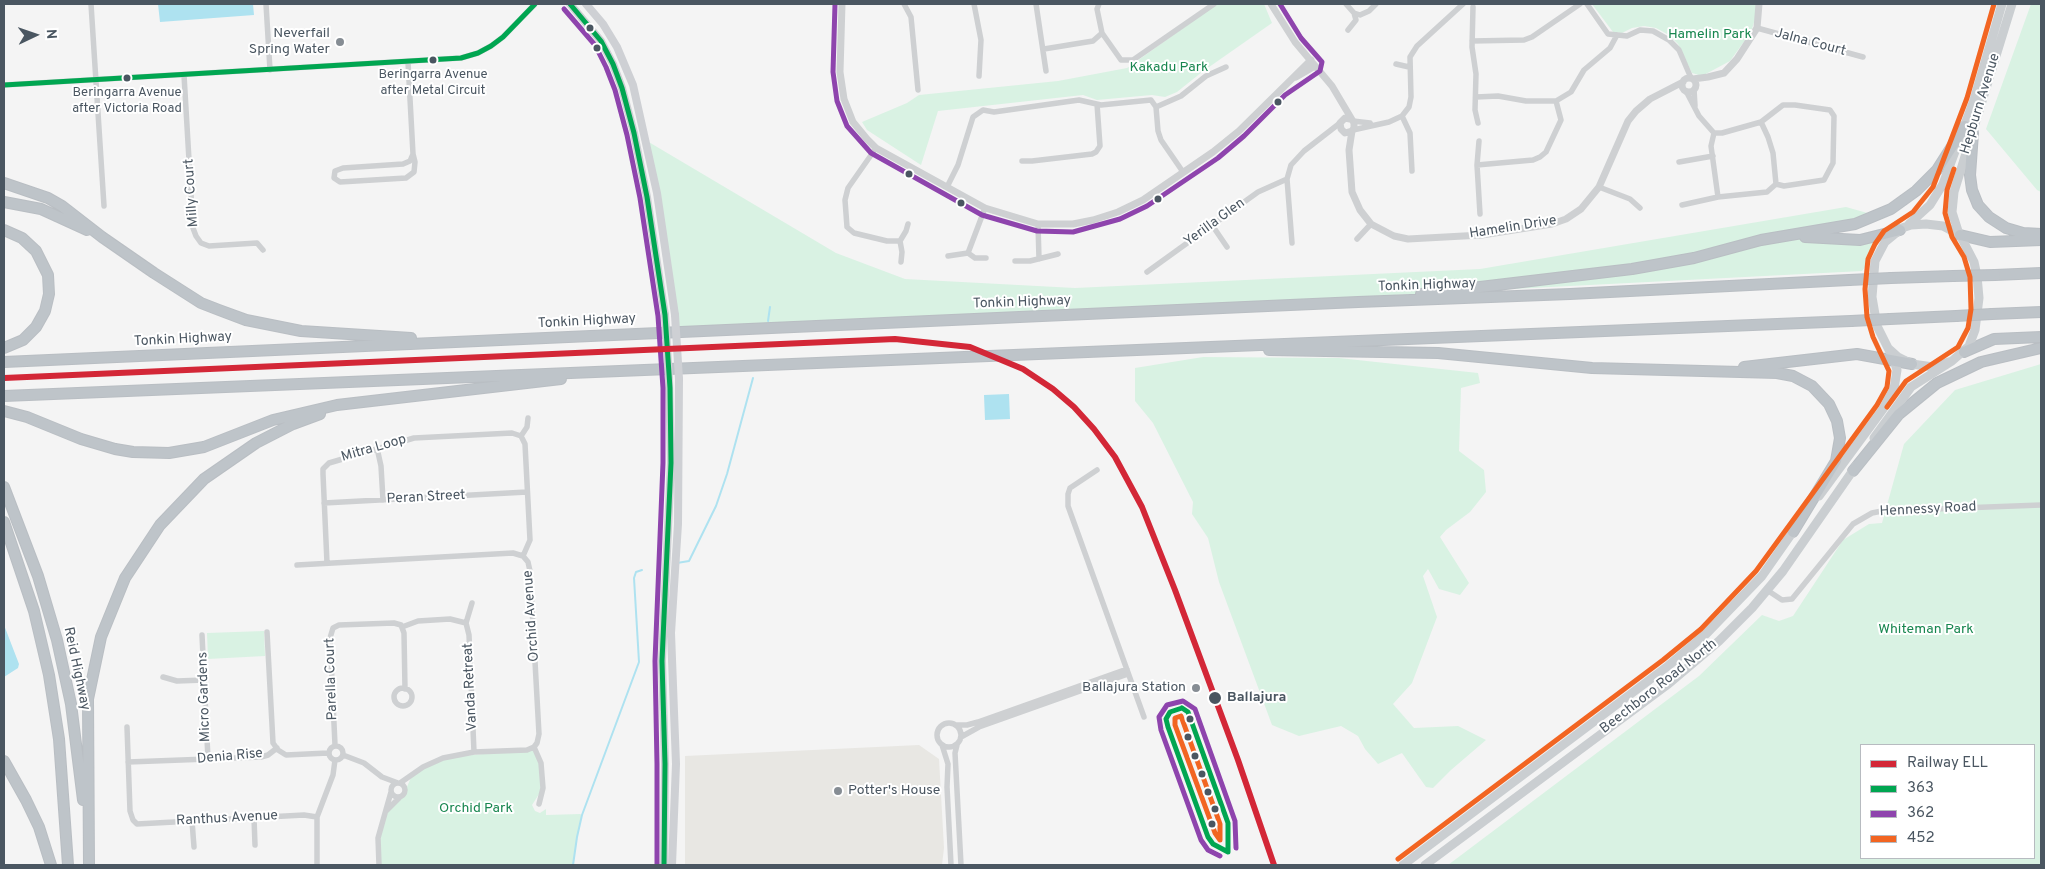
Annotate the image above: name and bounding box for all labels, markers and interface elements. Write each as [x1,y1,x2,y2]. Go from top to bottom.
north arrow [10,10,60,60]
unlabelled marker [585,23,595,33]
street label: Jalna Court [1772,25,1848,61]
place label: Neverfail Spring Water [249,26,330,58]
park label: Hamelin Park [1668,27,1752,43]
text: N [42,29,59,40]
marker: Neverfail Spring Water [334,36,346,48]
unlabelled marker [592,43,602,53]
street label: Hepburn Avenue [1958,52,2004,156]
marker: Beringarra Avenue after Metal Circuit [428,55,438,65]
park label: Kakadu Park [1130,60,1208,76]
place label: Beringarra Avenue after Metal Circuit [378,67,488,98]
marker: Beringarra Avenue after Victoria Road [122,73,132,83]
place label: Beringarra Avenue after Victoria Road [72,85,182,116]
unlabelled marker [1273,97,1283,107]
street label: Milly Court [181,158,203,228]
unlabelled marker [904,169,914,179]
unlabelled marker [1153,194,1163,204]
street label: Yerilla Glen [1181,195,1249,251]
unlabelled marker [956,198,966,208]
street label: Hamelin Drive [1468,213,1558,243]
street label: Tonkin Highway [1378,276,1476,296]
street label: Tonkin Highway [973,293,1071,313]
street label: Tonkin Highway [537,311,637,333]
street label: Tonkin Highway [133,329,233,351]
street label: Mitra Loop [340,432,408,466]
street label: Peran Street [386,488,466,508]
street label: Hennessy Road [1879,499,1977,521]
street label: Orchid Avenue [520,570,544,662]
park label: Whiteman Park [1878,622,1974,638]
street label: Reid Highway [59,626,93,712]
street label: Beechboro Road North [1597,636,1721,738]
street label: Parella Court [322,637,342,721]
street label: Vanda Retreat [460,642,482,732]
street label: Micro Gardens [195,652,215,742]
place label: Ballajura Station [1082,680,1186,696]
marker: Ballajura Station [1190,682,1202,694]
marker: Ballajura [1207,690,1223,706]
place label: Ballajura [1227,690,1286,706]
unlabelled marker [1185,714,1195,724]
unlabelled marker [1183,732,1193,742]
legend [1860,744,2035,859]
street label: Denia Rise [196,746,264,768]
unlabelled marker [1190,751,1200,761]
text: Railway ELL [1907,754,1988,773]
unlabelled marker [1197,769,1207,779]
text: 363 [1907,779,1934,798]
place label: Potter's House [848,783,940,799]
marker: Potter's House [832,785,844,797]
unlabelled marker [1203,787,1213,797]
park label: Orchid Park [439,801,513,817]
unlabelled marker [1210,804,1220,814]
text: 362 [1907,804,1934,823]
street label: Ranthus Avenue [176,808,278,830]
unlabelled marker [1207,819,1217,829]
text: 452 [1907,829,1935,848]

